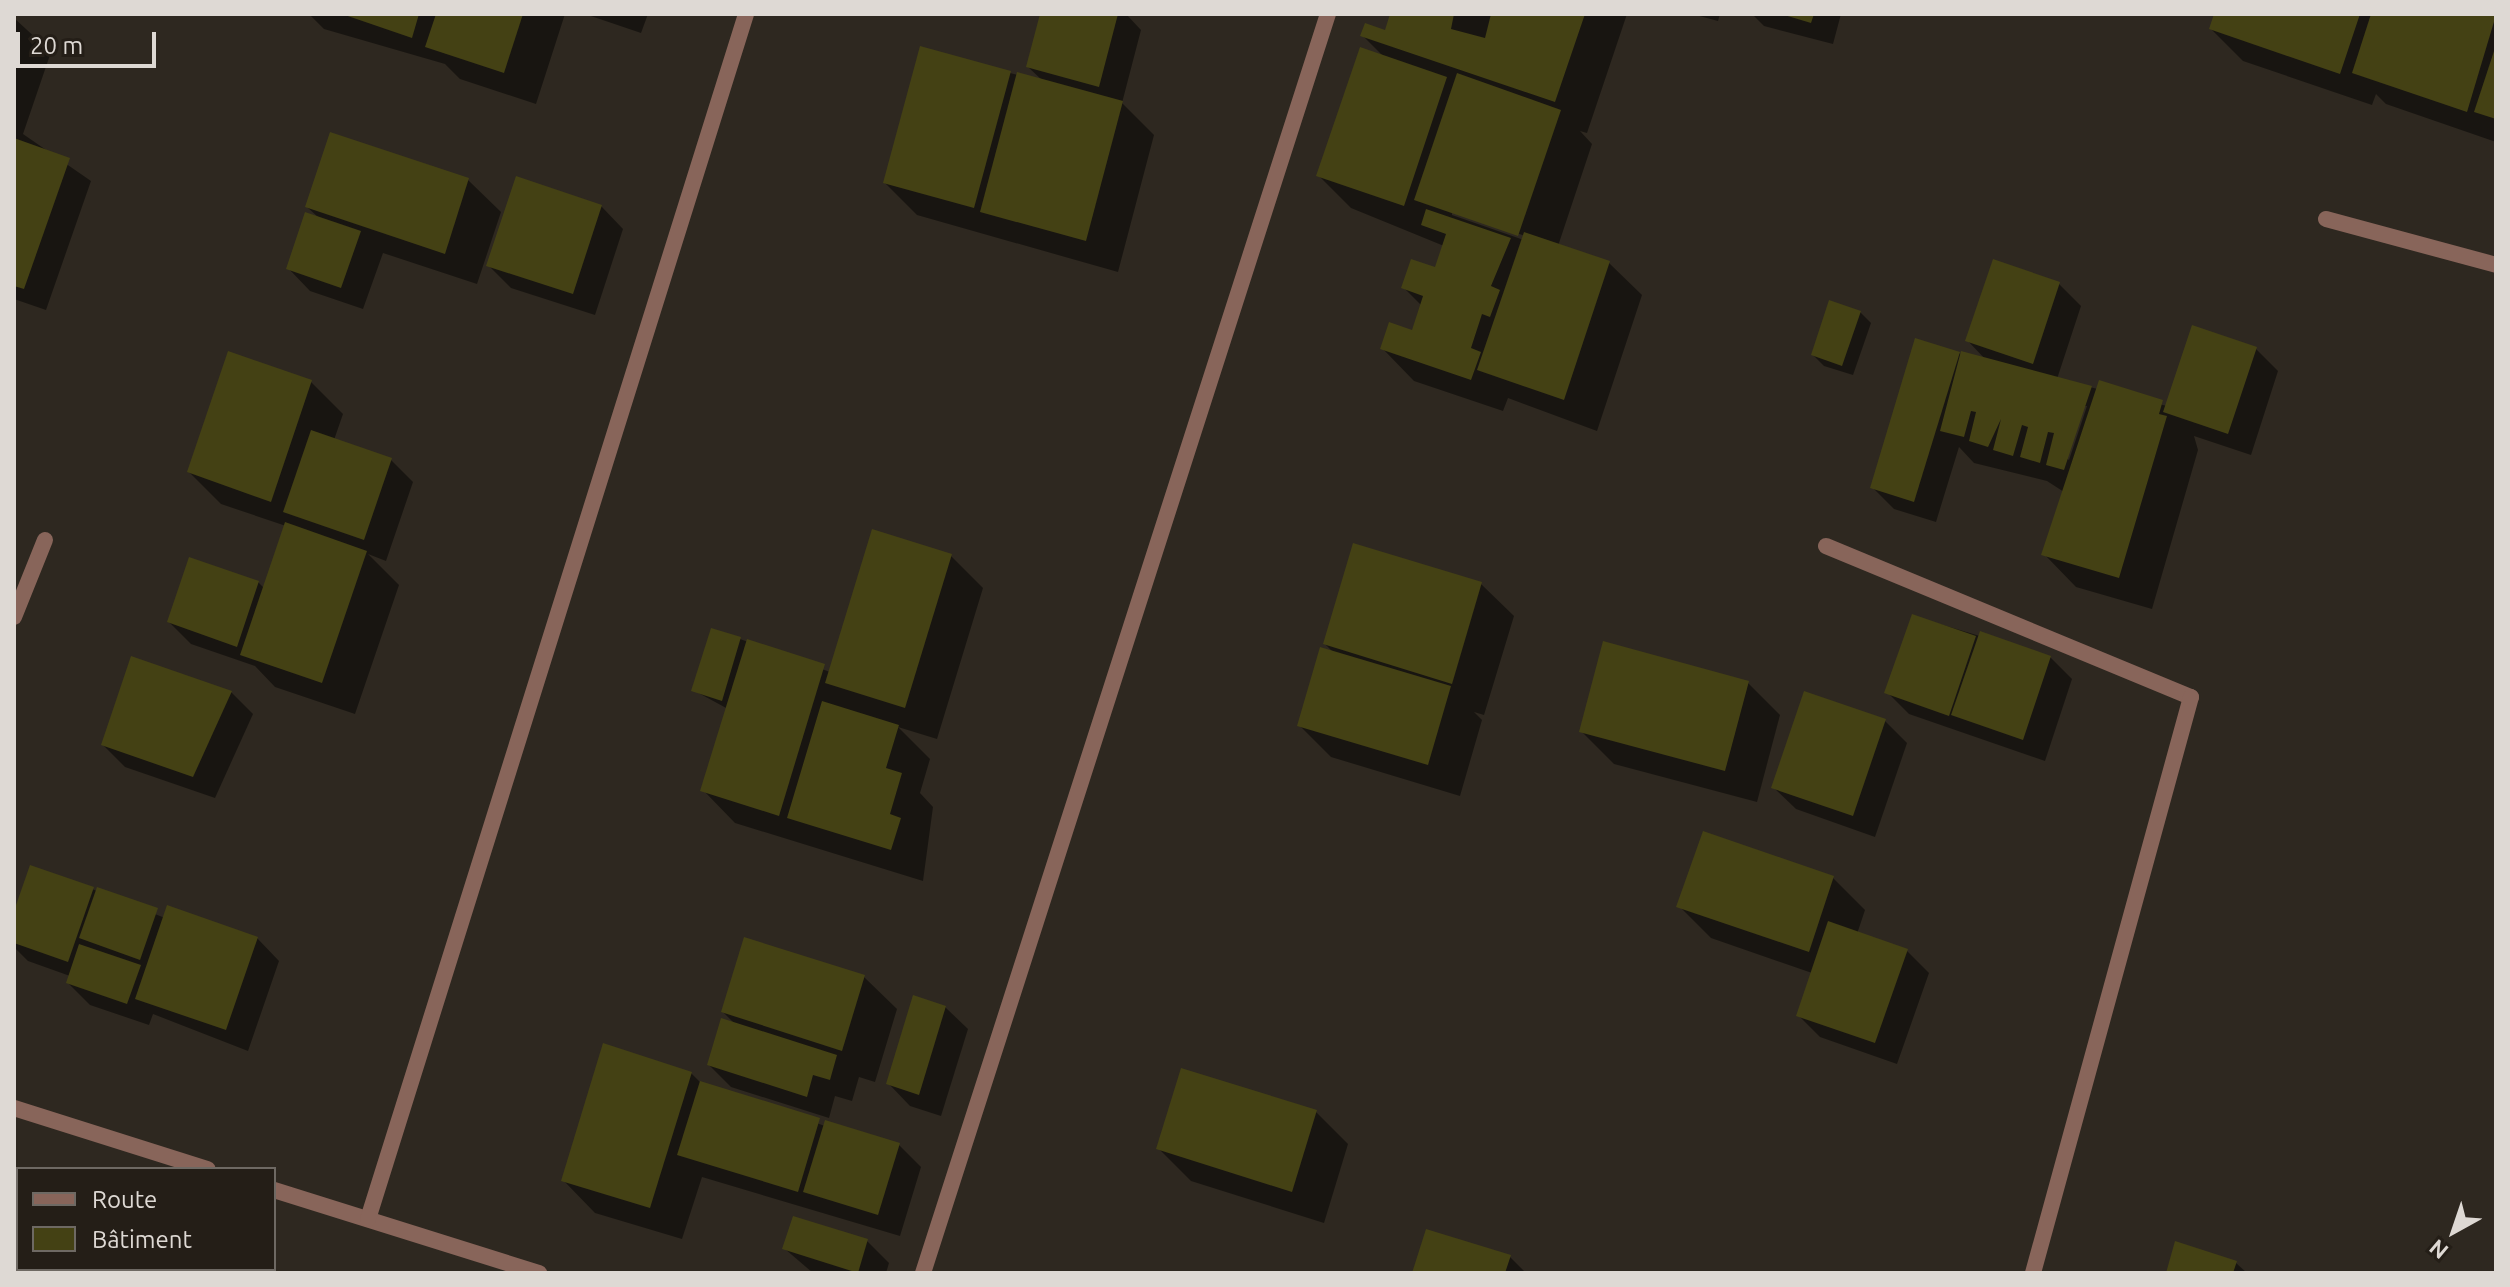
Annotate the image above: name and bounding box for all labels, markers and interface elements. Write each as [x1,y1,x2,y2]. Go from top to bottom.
scale bar [20,16,160,66]
text: 20 m [30,32,83,59]
legend [16,1167,276,1271]
text: Route [92,1186,157,1213]
north arrow [2414,1191,2494,1271]
text: Bâtiment [92,1226,192,1253]
text: N [2424,1235,2453,1265]

